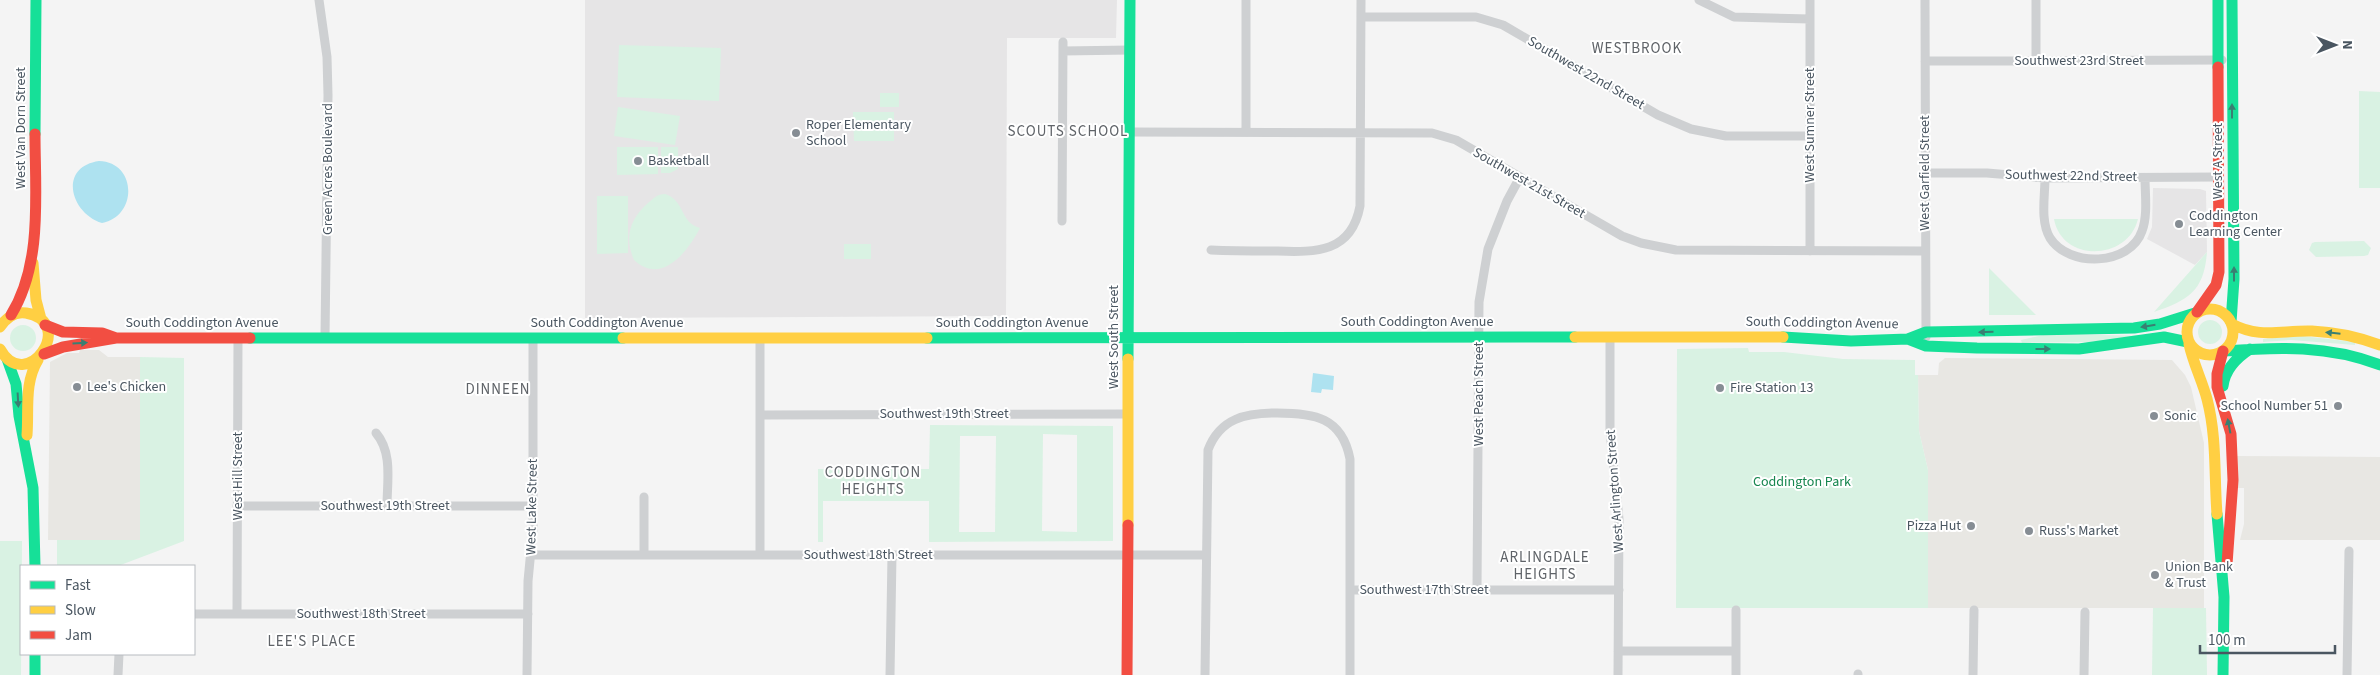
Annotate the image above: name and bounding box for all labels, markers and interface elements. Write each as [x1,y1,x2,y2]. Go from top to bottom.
north arrow [2310,20,2360,70]
street label: Southwest 22nd Street [1524,31,1649,115]
district label: WESTBROOK [1592,38,1682,59]
text: N [2337,40,2357,50]
street label: Southwest 23rd Street [2014,51,2144,71]
street label: West Van Dorn Street [11,67,31,189]
street label: West Sumner Street [1800,67,1820,183]
street label: Green Acres Boulevard [318,103,338,235]
one-way arrow [2228,103,2236,119]
place label: Roper Elementary School [806,115,912,151]
street label: West Garfield Street [1915,115,1935,231]
district label: SCOUTS SCHOOL [1008,121,1128,142]
street label: West A Street [2208,122,2228,199]
marker: Roper Elementary School [790,127,802,139]
street label: Southwest 21st Street [1469,143,1589,224]
place label: Basketball [648,151,710,171]
marker: Basketball [632,155,644,167]
street label: Southwest 22nd Street [2005,165,2138,187]
place label: Coddington Learning Center [2189,206,2282,242]
marker: Coddington Learning Center [2173,218,2185,230]
one-way arrow [2230,266,2238,282]
street label: West South Street [1104,285,1124,389]
street label: South Coddington Avenue [1341,312,1493,332]
street label: South Coddington Avenue [1745,312,1899,334]
street label: South Coddington Avenue [126,313,278,333]
street label: South Coddington Avenue [531,313,683,333]
street label: South Coddington Avenue [936,313,1088,333]
one-way arrow [2140,322,2156,330]
one-way arrow [1978,328,1994,336]
one-way arrow [2325,329,2341,337]
one-way arrow [72,339,88,347]
street label: West Peach Street [1469,342,1489,446]
one-way arrow [2035,345,2051,353]
place label: Lee's Chicken [87,377,166,397]
place label: Fire Station 13 [1730,378,1813,398]
district label: DINNEEN [465,379,531,400]
marker: Lee's Chicken [71,381,83,393]
marker: Fire Station 13 [1714,382,1726,394]
one-way arrow [14,393,22,409]
place label: School Number 51 [2220,396,2328,416]
marker: School Number 51 [2332,400,2344,412]
street label: Southwest 19th Street [879,404,1009,424]
place label: Sonic [2164,406,2197,426]
marker: Sonic [2148,410,2160,422]
one-way arrow [2225,419,2233,434]
street label: West Arlington Street [1601,429,1629,553]
street label: West Hill Street [228,431,248,520]
street label: West Lake Street [521,458,543,555]
district label: CODDINGTON HEIGHTS [825,462,921,500]
park label: Coddington Park [1753,472,1851,492]
street label: Southwest 19th Street [320,496,450,516]
place label: Pizza Hut [1907,516,1961,536]
marker: Pizza Hut [1965,520,1977,532]
place label: Russ's Market [2039,521,2119,541]
marker: Russ's Market [2023,525,2035,537]
street label: Southwest 18th Street [803,545,933,565]
district label: ARLINGDALE HEIGHTS [1500,547,1590,585]
place label: Union Bank & Trust [2165,557,2233,593]
legend [20,565,195,655]
marker: Union Bank & Trust [2149,569,2161,581]
text: Fast [65,575,91,596]
street label: Southwest 17th Street [1359,580,1489,600]
text: Slow [65,600,96,621]
street label: Southwest 18th Street [296,604,426,624]
scale bar [2200,622,2335,654]
text: Jam [65,625,92,646]
text: 100 m [2208,630,2246,651]
district label: LEE'S PLACE [268,631,356,652]

